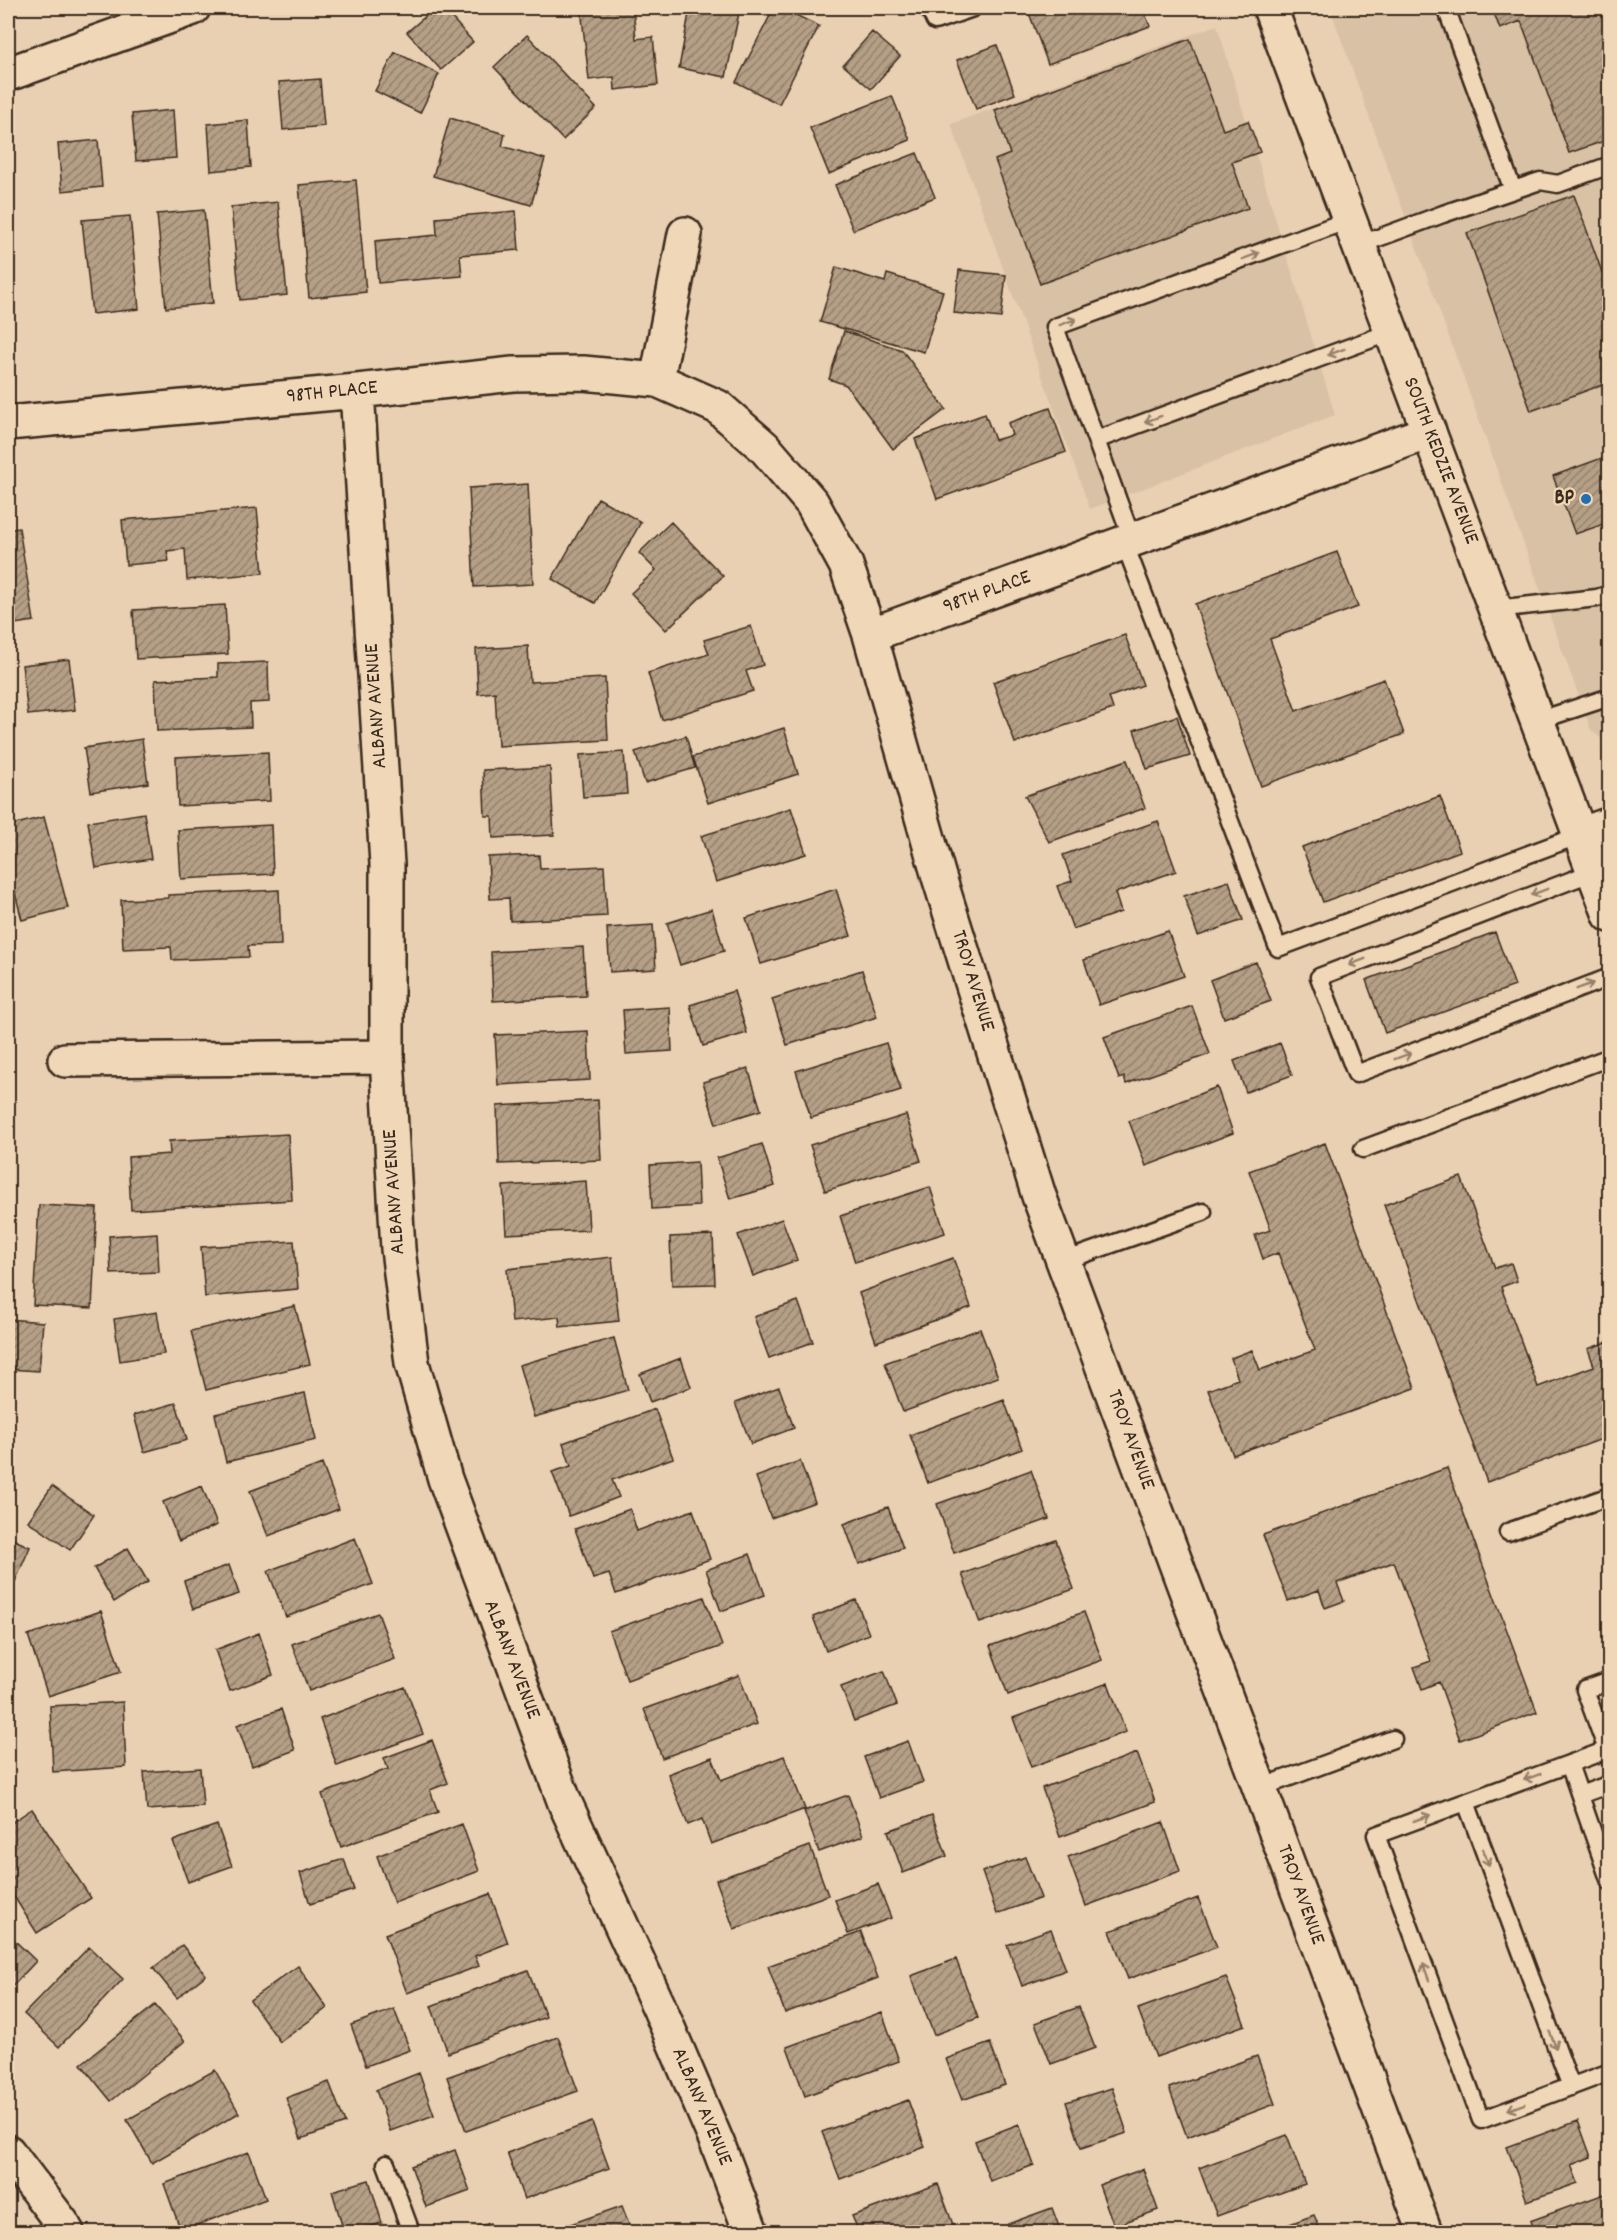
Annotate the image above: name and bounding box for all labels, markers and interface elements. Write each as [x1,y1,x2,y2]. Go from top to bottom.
one-way arrow [1242,249,1260,260]
one-way arrow [1058,316,1077,327]
one-way arrow [1327,348,1346,359]
street label: 98TH PLACE [285,373,380,413]
street label: SOUTH KEDZIE AVENUE [1394,373,1486,549]
one-way arrow [1144,414,1163,425]
place label: BP [1555,484,1574,514]
marker: BP [1579,492,1593,506]
street label: 98TH PLACE [939,563,1036,623]
street label: ALBANY AVENUE [358,642,396,770]
one-way arrow [1530,888,1548,899]
street label: TROY AVENUE [942,927,1002,1036]
one-way arrow [1348,958,1366,969]
one-way arrow [1575,980,1594,991]
one-way arrow [1393,1050,1412,1061]
street label: ALBANY AVENUE [376,1128,414,1256]
street label: TROY AVENUE [1098,1386,1162,1495]
street label: ALBANY AVENUE [475,1596,548,1724]
one-way arrow [1523,1773,1542,1784]
one-way arrow [1412,1812,1431,1823]
street label: TROY AVENUE [1268,1841,1332,1950]
one-way arrow [1482,1847,1493,1866]
one-way arrow [1420,1963,1431,1982]
one-way arrow [1549,2030,1560,2049]
street label: ALBANY AVENUE [663,2043,740,2171]
one-way arrow [1507,2103,1526,2114]

